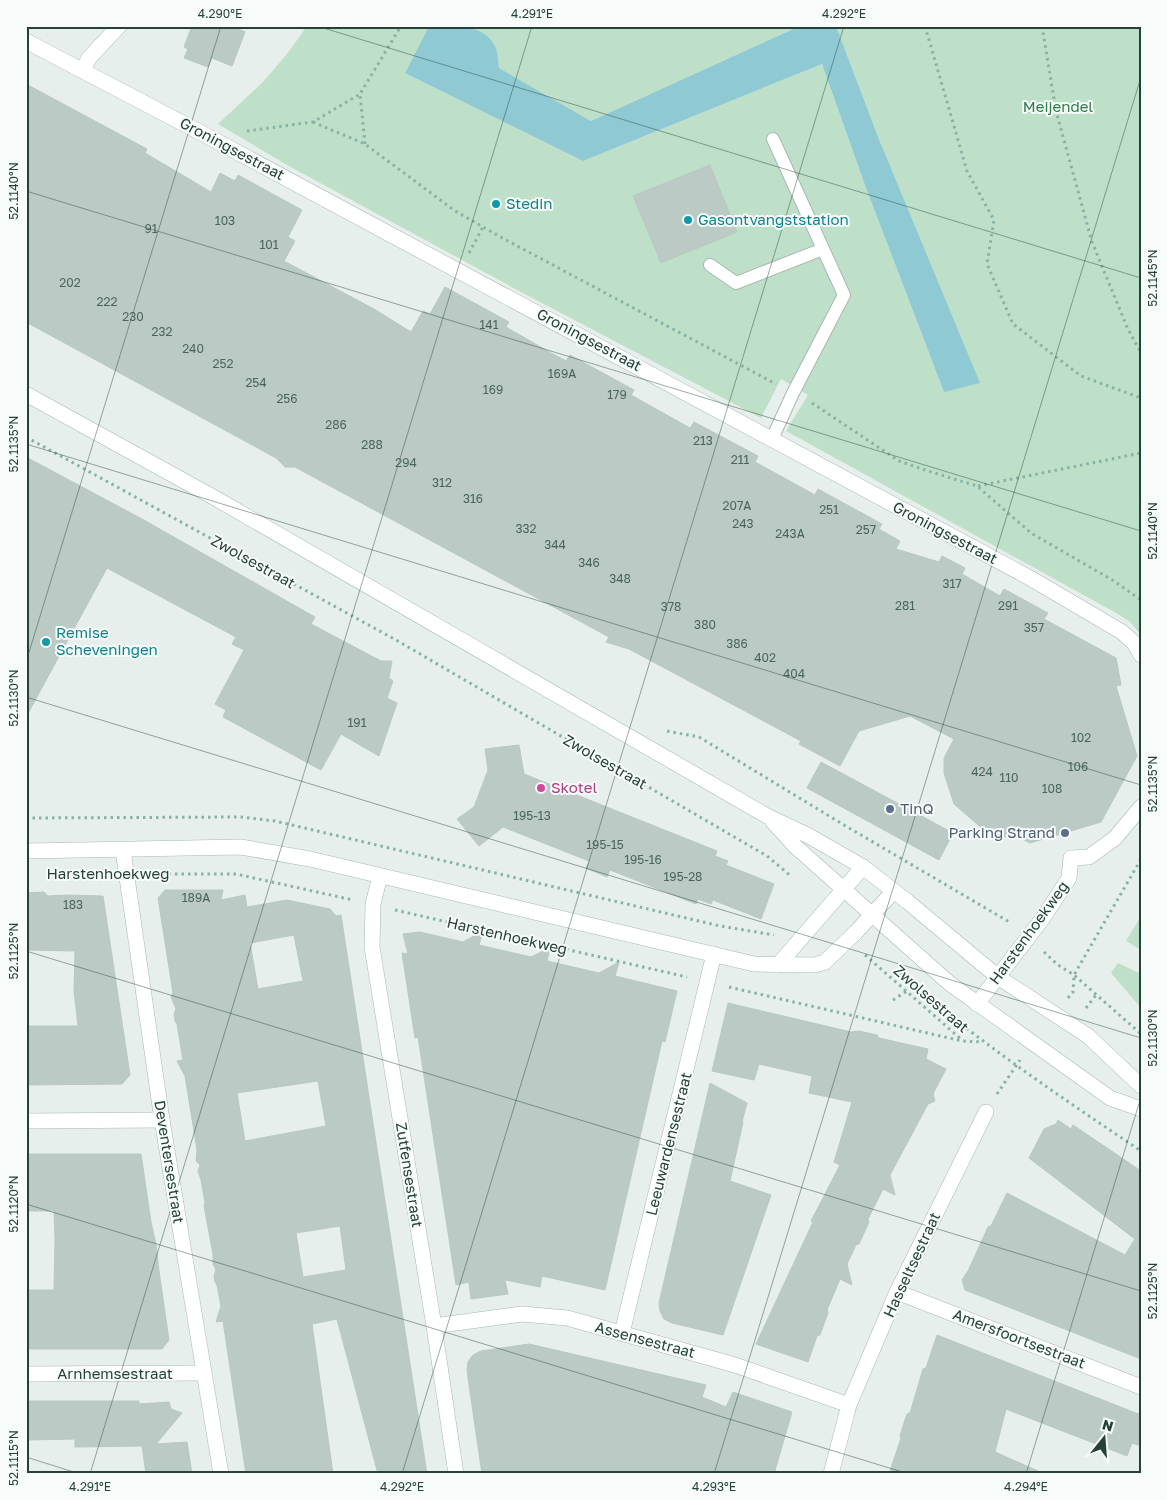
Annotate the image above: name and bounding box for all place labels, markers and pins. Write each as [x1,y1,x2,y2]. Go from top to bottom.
place label: Stedin [506,194,552,212]
marker: Stedin [490,198,502,210]
place label: Gasontvangststation [698,210,849,228]
marker: Gasontvangststation [682,214,694,226]
place label: Remise Scheveningen [56,623,158,658]
marker: Remise Scheveningen [40,636,52,648]
place label: Skotel [551,778,597,796]
marker: Skotel [535,782,547,794]
place label: TinQ [900,799,934,817]
marker: TinQ [884,803,896,815]
place label: Parking Strand [948,823,1055,841]
marker: Parking Strand [1059,827,1071,839]

